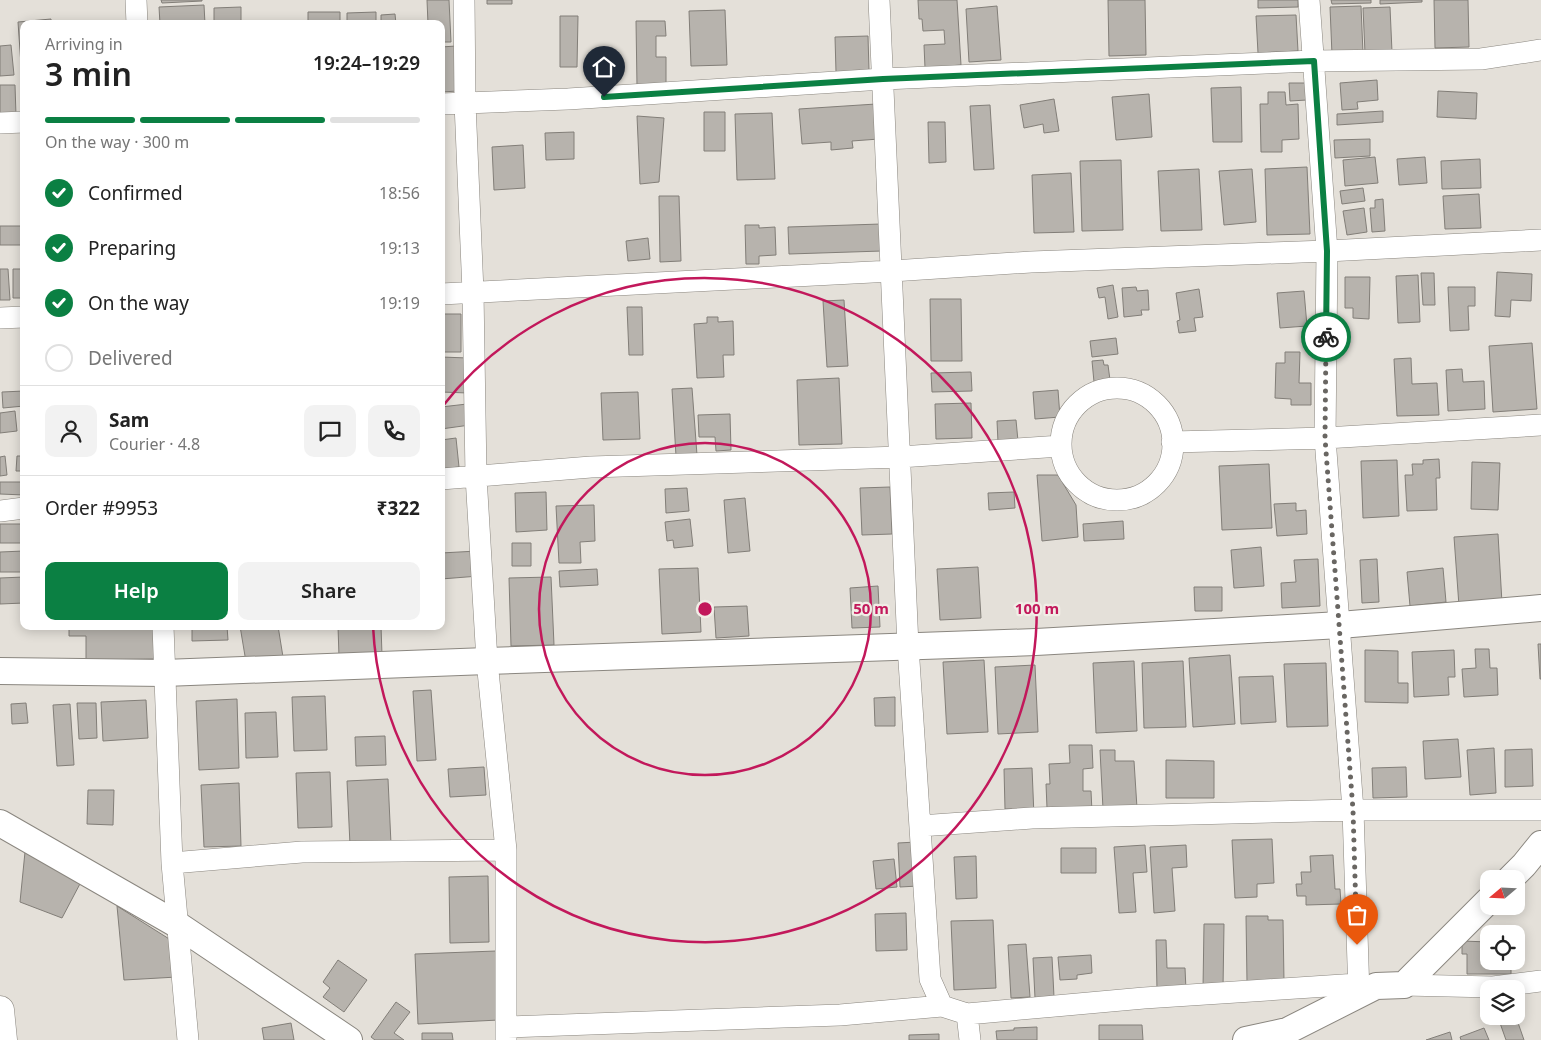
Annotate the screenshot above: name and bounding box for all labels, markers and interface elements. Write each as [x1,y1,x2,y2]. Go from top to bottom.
text: Arriving in [45,33,123,55]
pin [583,46,625,97]
text: 19:24–19:29 [313,50,420,76]
text: 3 min [45,52,132,95]
icon: home [590,53,618,81]
text: On the way · 300 m [45,131,189,153]
icon: check [45,179,73,207]
text: Confirmed [88,180,183,206]
text: 18:56 [379,182,420,204]
icon: check [45,234,73,262]
text: Preparing [88,235,176,261]
text: 19:13 [379,237,420,259]
icon: check [45,289,73,317]
text: On the way [88,290,189,316]
text: 19:19 [379,292,420,314]
courier [1301,312,1351,362]
icon: bike [1312,323,1340,351]
text: Delivered [88,345,173,371]
button: person [45,405,97,457]
button: chat [304,405,356,457]
button: phone [368,405,420,457]
text: Sam [109,407,149,433]
text: Courier · 4.8 [109,433,200,455]
text: Order #9953 [45,495,158,521]
text: ₹322 [377,495,420,521]
button: Help [45,562,228,620]
button: Share [238,562,420,620]
text: 50 m [853,598,889,618]
text: 100 m [1015,598,1059,618]
centre of rings [696,600,714,618]
north arrow [1480,870,1525,915]
map controls [1480,870,1525,1025]
pin [1336,894,1378,945]
icon: bag [1343,901,1371,929]
button: locate [1480,925,1525,970]
button: layers [1480,980,1525,1025]

